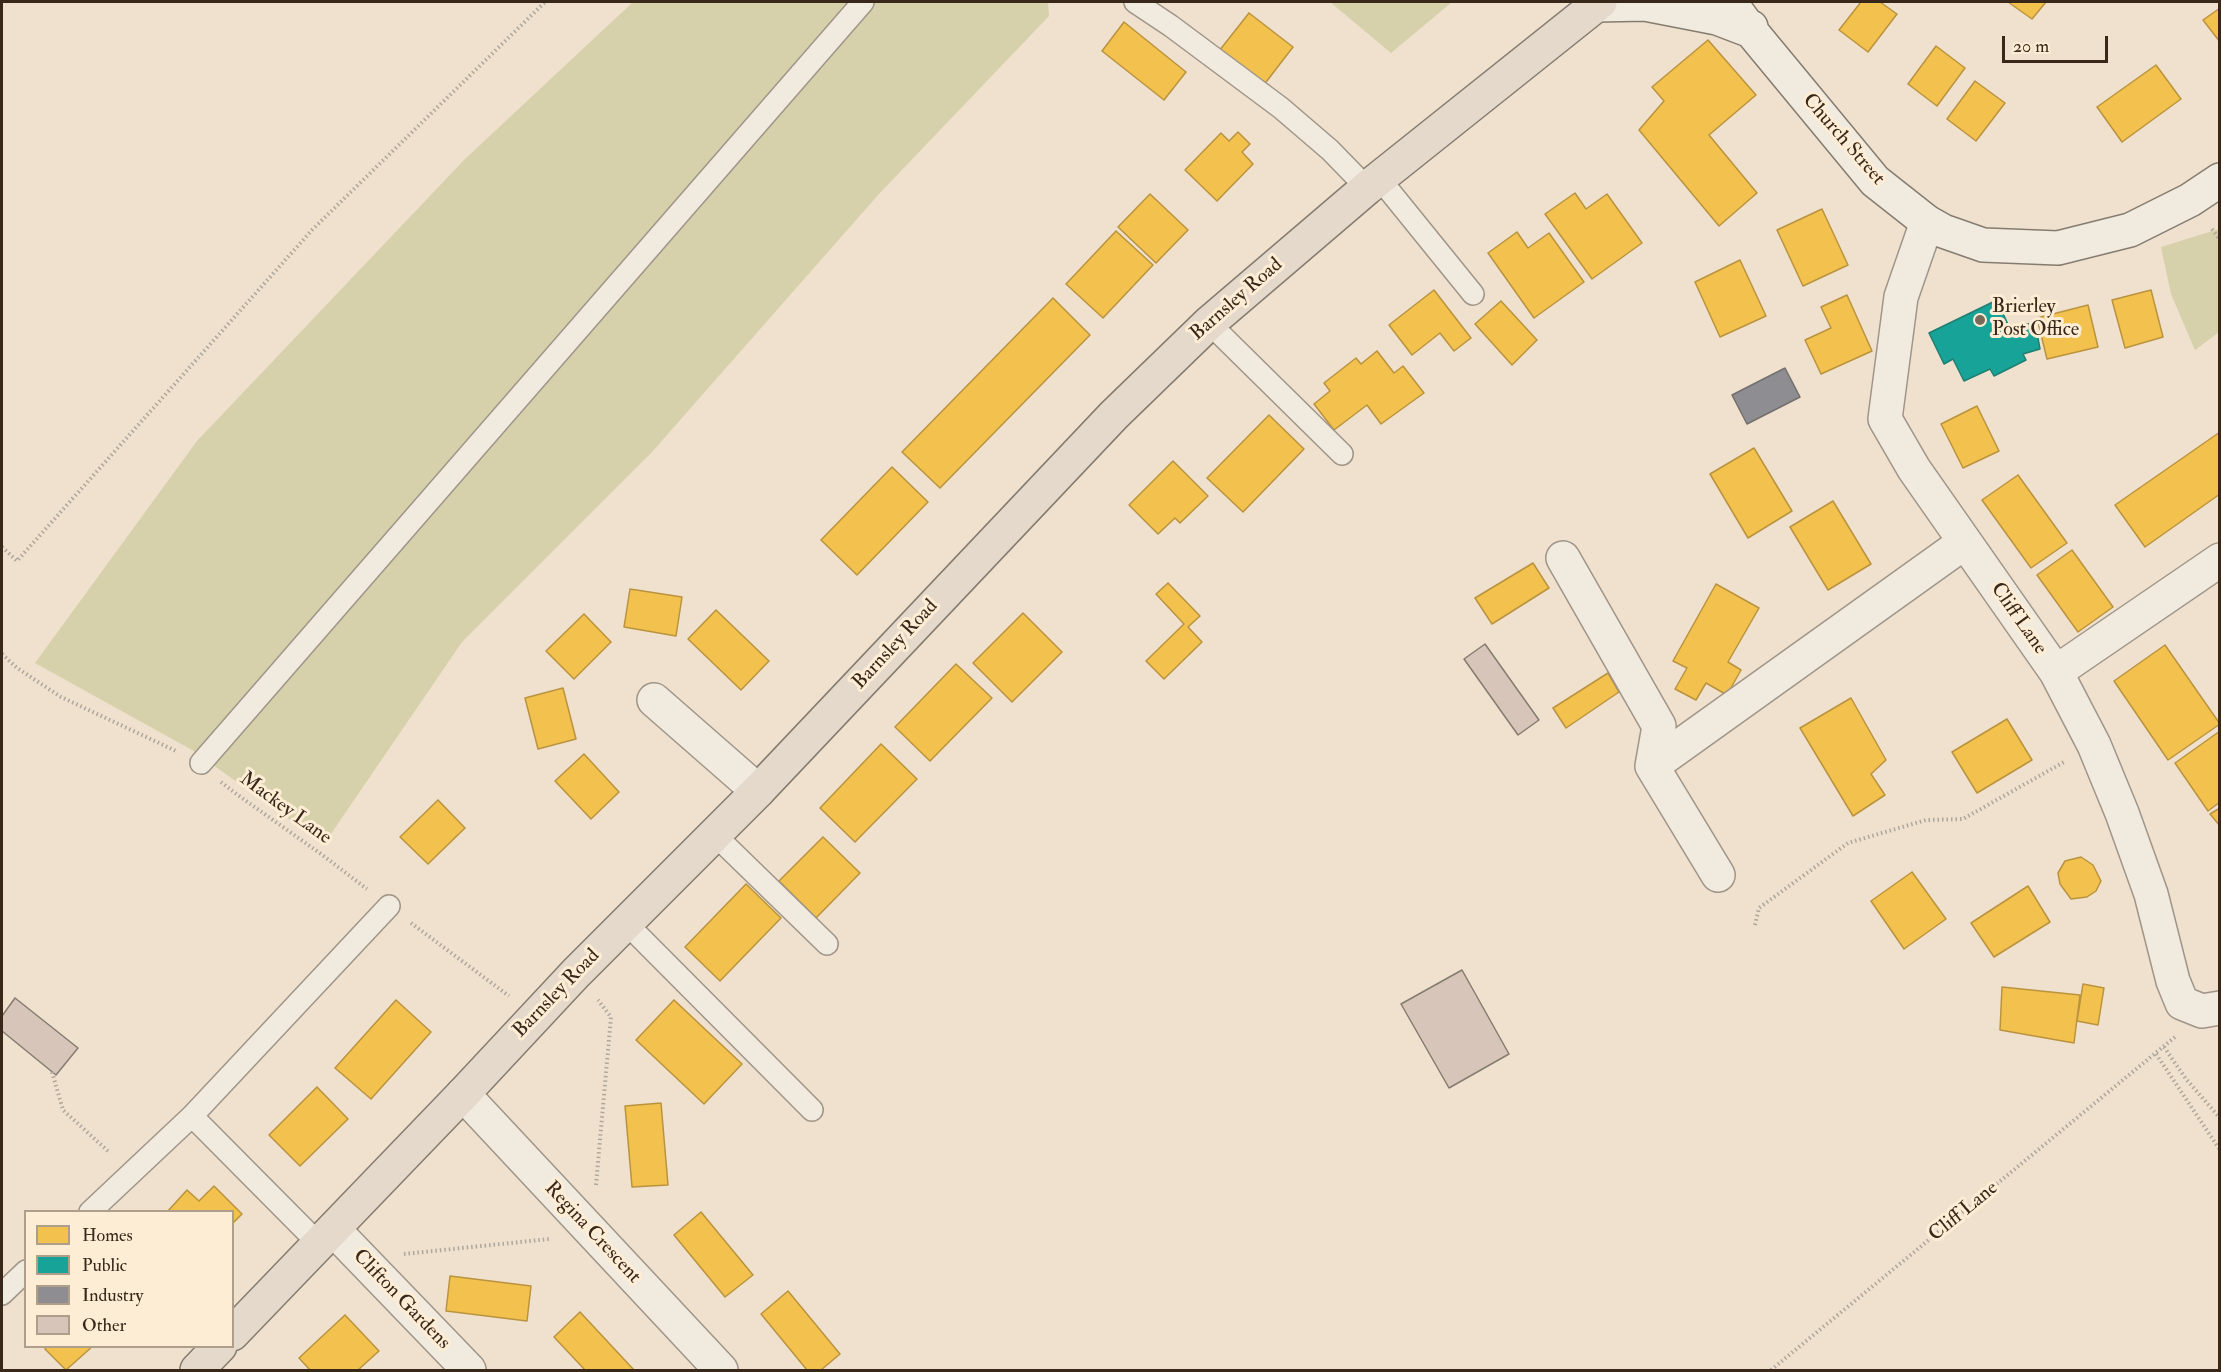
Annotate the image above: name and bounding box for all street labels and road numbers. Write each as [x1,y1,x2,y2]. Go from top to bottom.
street label: Church Street [1797,89,1889,191]
street label: Barnsley Road [1186,254,1288,346]
street label: Cliff Lane [1985,578,2051,660]
street label: Barnsley Road [848,595,944,695]
street label: Mackey Lane [234,768,336,850]
street label: Barnsley Road [509,945,605,1043]
street label: Regina Crescent [539,1177,645,1289]
street label: Cliff Lane [1925,1177,2003,1247]
street label: Clifton Gardens [347,1245,455,1355]

